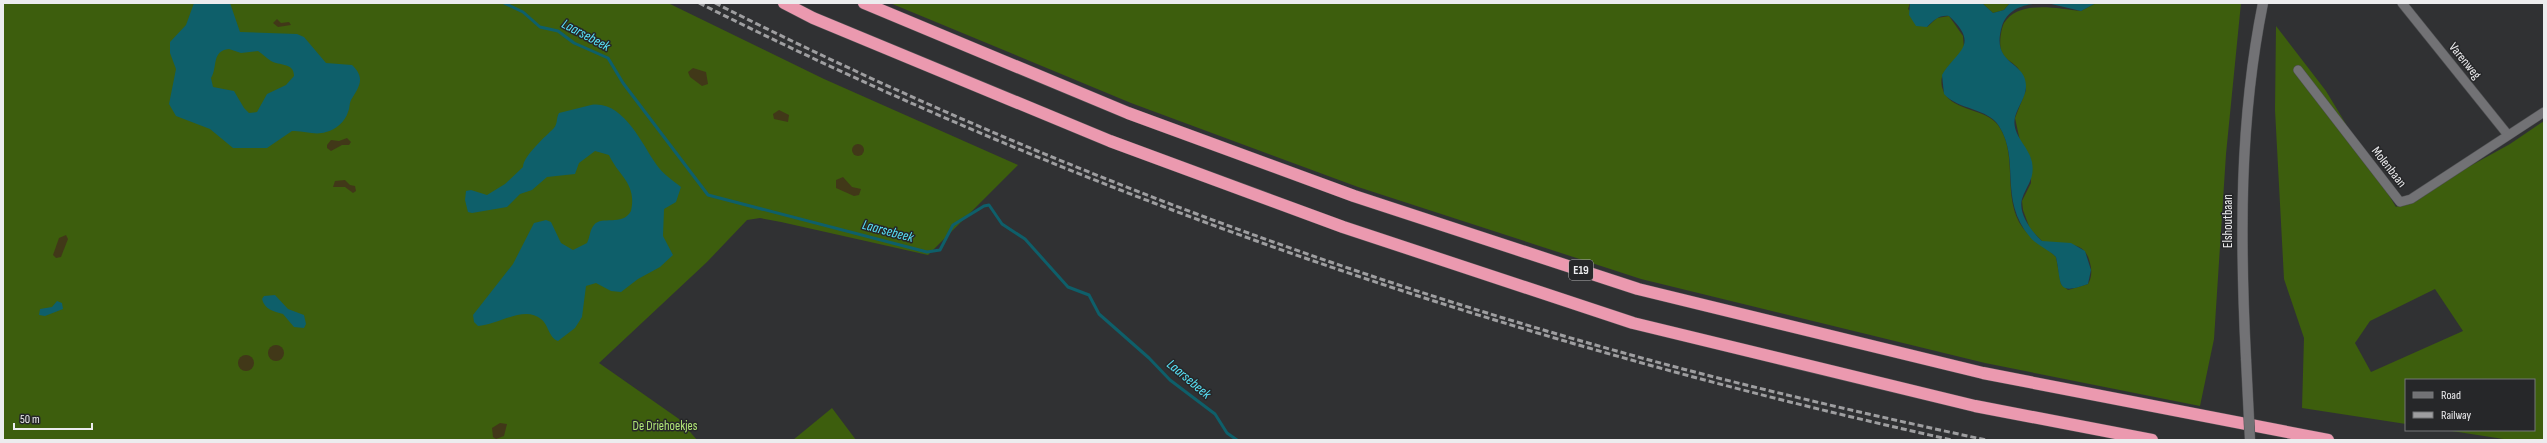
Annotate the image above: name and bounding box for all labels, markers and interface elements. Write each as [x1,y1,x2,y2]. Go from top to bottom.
water label: Laarsebeek [559,15,614,55]
street label: Varenweg [2445,39,2485,83]
street label: Molenbaan [2368,143,2410,191]
street label: Elshoutbaan [2220,194,2236,248]
water label: Laarsebeek [861,216,916,246]
road number: E19 [1569,260,1593,280]
water label: Laarsebeek [1164,356,1215,403]
legend [2405,379,2535,431]
text: Road [2441,388,2461,403]
scale bar [14,405,92,431]
text: Railway [2441,408,2472,423]
text: 50 m [20,412,40,427]
park label: De Driehoekjes [633,418,698,434]

